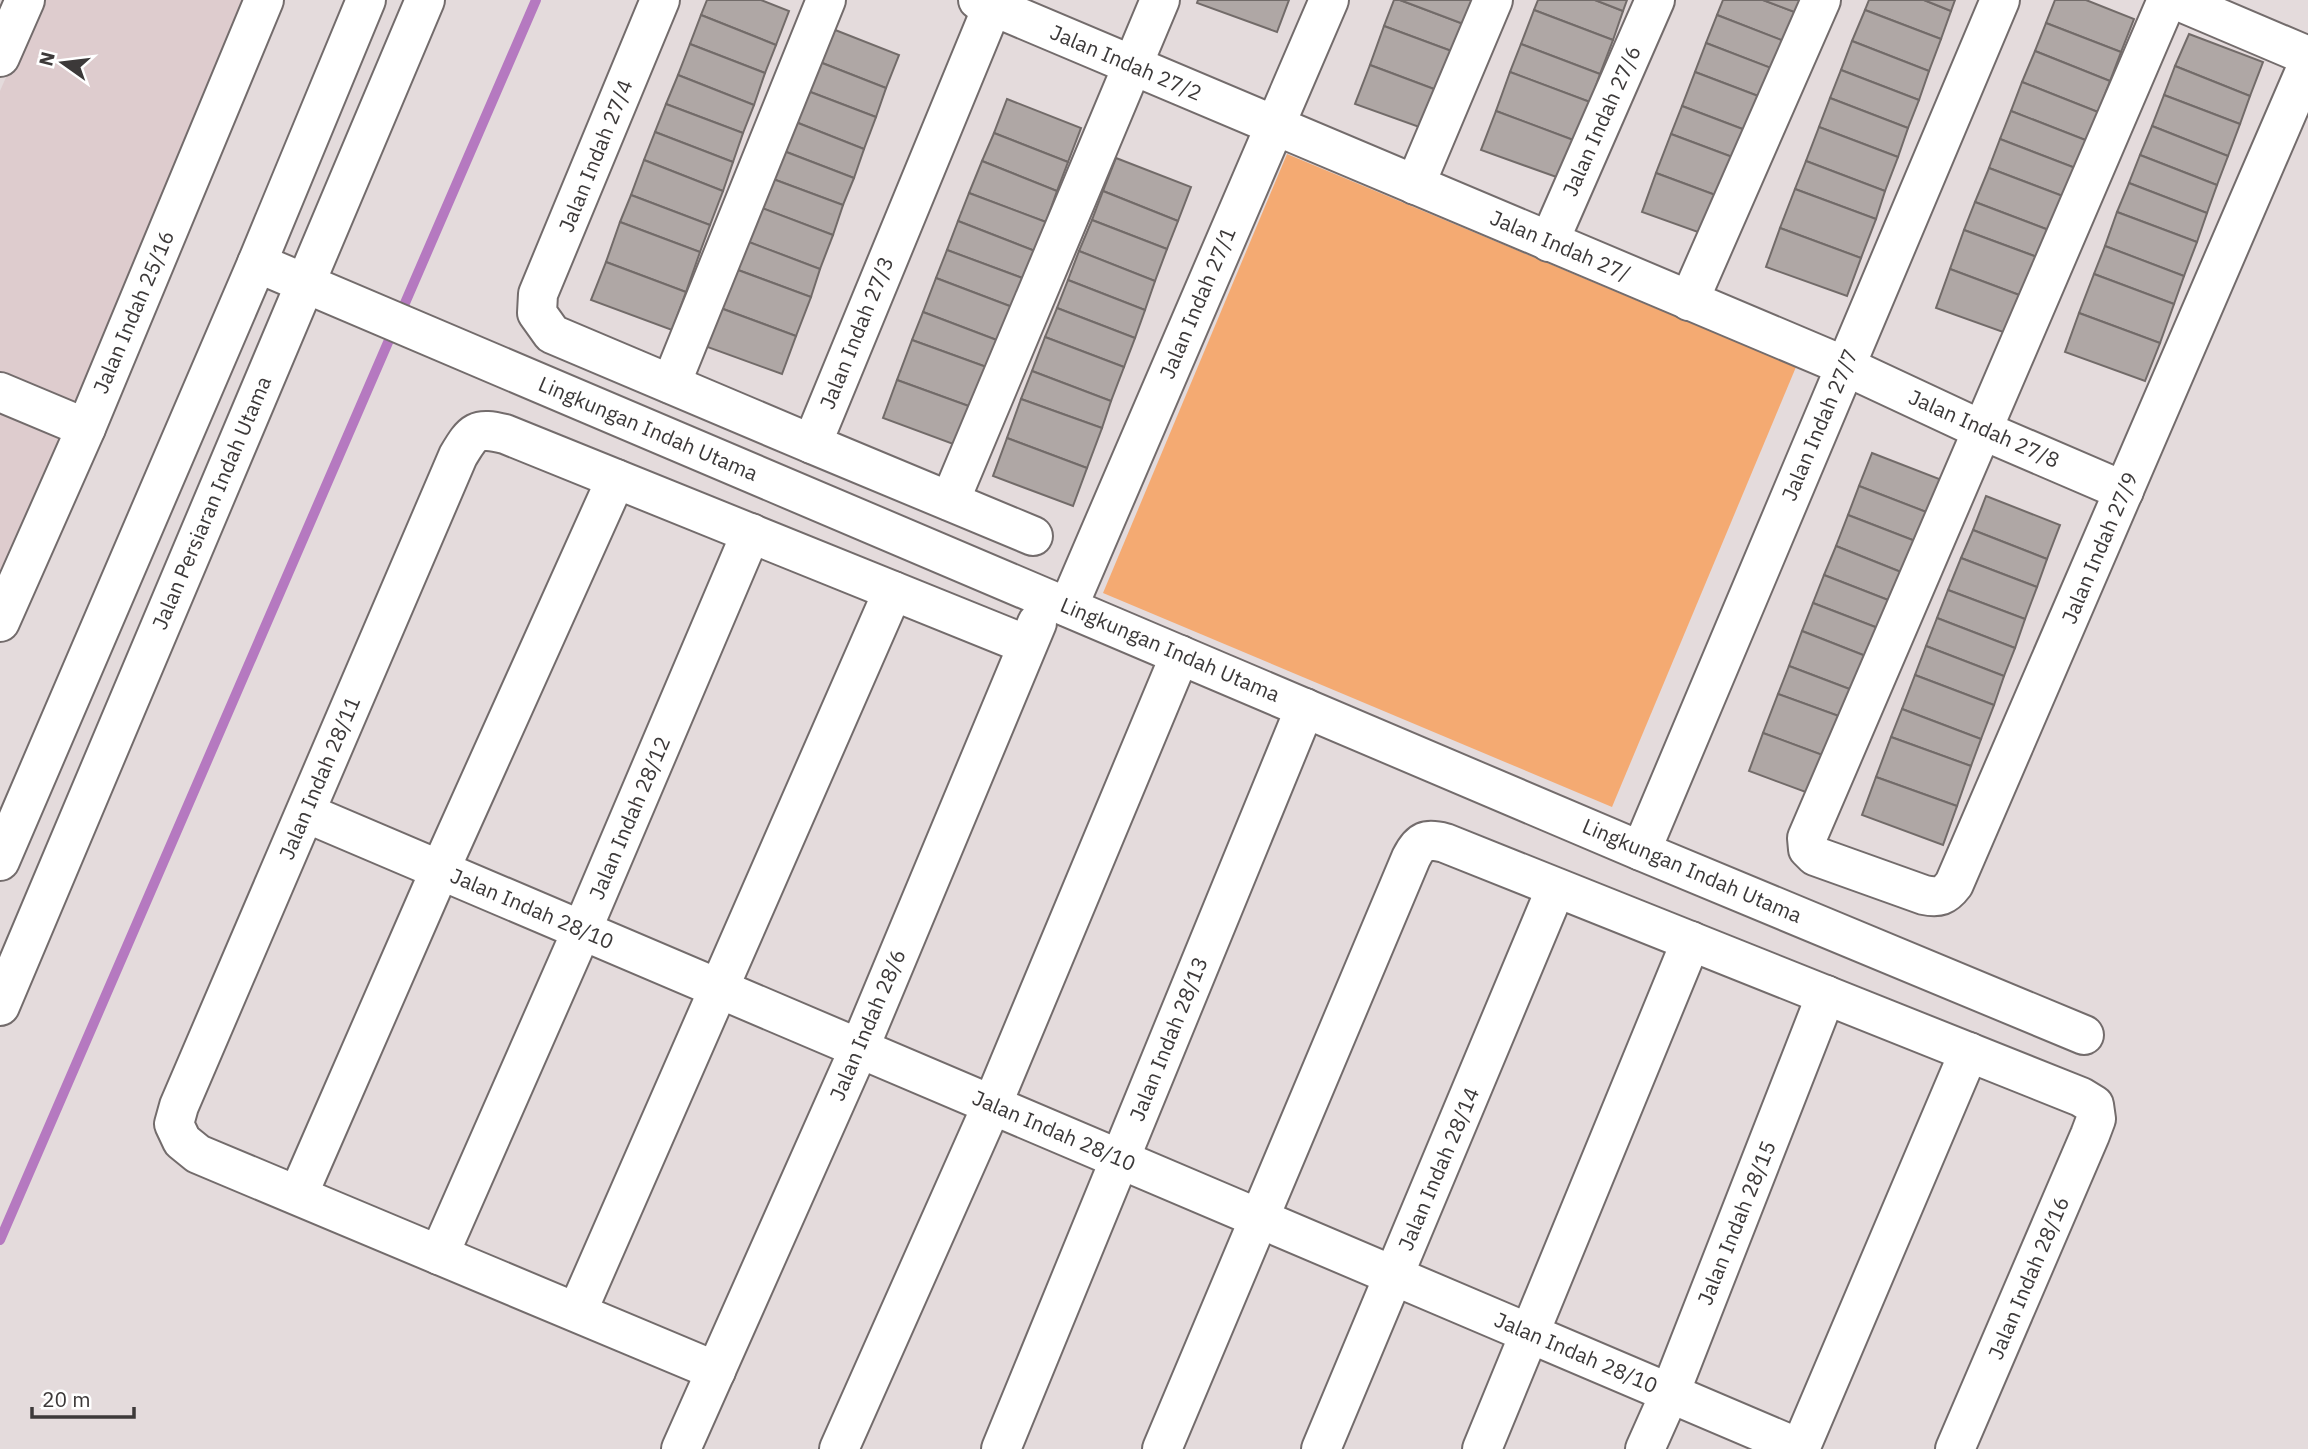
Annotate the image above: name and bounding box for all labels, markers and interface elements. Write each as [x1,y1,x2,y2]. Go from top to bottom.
street label: Jalan Indah 27/2 [1046,18,1207,107]
north arrow [28,28,98,98]
street label: Jalan Indah 27/6 [1555,41,1647,200]
text: N [33,49,60,68]
street label: Jalan Indah 27/4 [552,75,638,236]
street label: Jalan Indah 27/ [1486,203,1635,287]
street label: Jalan Indah 27/1 [1153,222,1242,383]
street label: Jalan Indah 25/16 [86,226,180,398]
street label: Jalan Indah 27/3 [813,252,899,413]
street label: Jalan Indah 27/7 [1775,344,1864,505]
street label: Lingkungan Indah Utama [534,369,762,487]
street label: Jalan Persiaran Indah Utama [145,372,277,634]
street label: Jalan Indah 27/8 [1905,382,2064,474]
street label: Jalan Indah 27/9 [2055,467,2144,628]
street label: Lingkungan Indah Utama [1056,590,1284,708]
street label: Jalan Indah 28/11 [272,692,366,864]
street label: Jalan Indah 28/12 [582,732,676,904]
street label: Lingkungan Indah Utama [1578,811,1806,929]
street label: Jalan Indah 28/10 [446,861,618,955]
street label: Jalan Indah 28/6 [823,944,912,1105]
street label: Jalan Indah 28/13 [1122,952,1214,1125]
street label: Jalan Indah 28/10 [968,1083,1140,1177]
street label: Jalan Indah 28/14 [1391,1083,1485,1255]
street label: Jalan Indah 28/15 [1690,1136,1782,1309]
street label: Jalan Indah 28/16 [1981,1192,2075,1364]
street label: Jalan Indah 28/10 [1490,1305,1662,1399]
scale bar [32,1376,133,1420]
text: 20 m [42,1385,91,1413]

